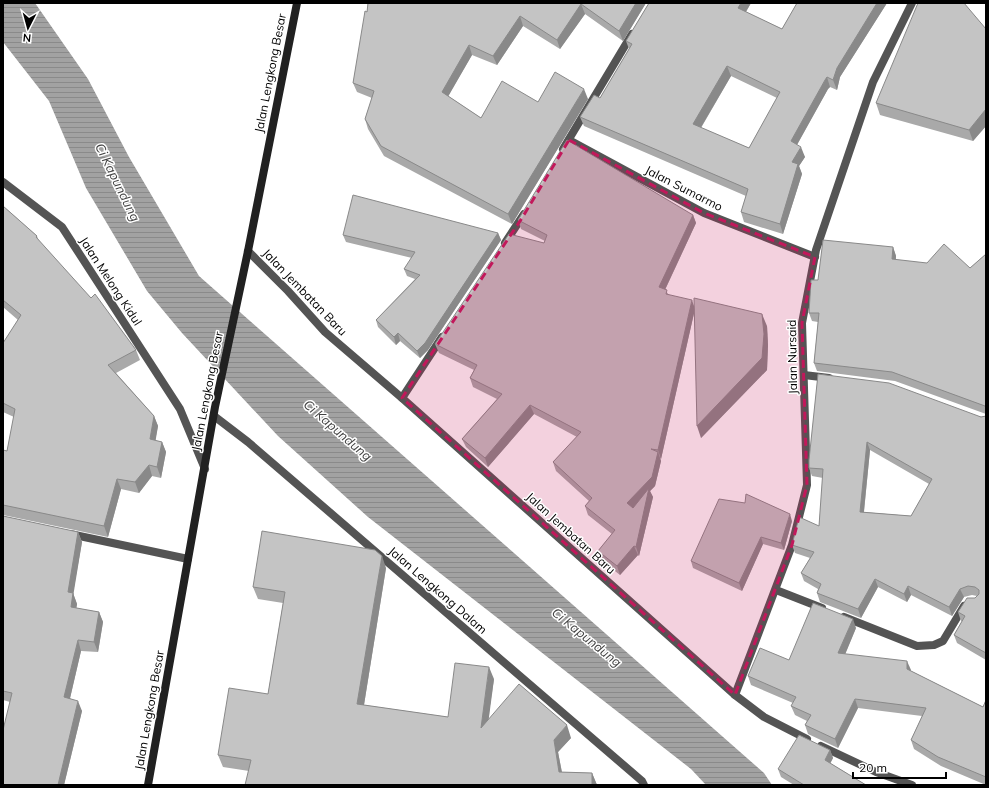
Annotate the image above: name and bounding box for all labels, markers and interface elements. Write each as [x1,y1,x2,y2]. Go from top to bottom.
north arrow [8,8,48,48]
street label: Jalan Lengkong Besar [251,11,289,134]
text: N [22,31,32,45]
water label: Ci Kapundung [92,140,144,224]
street label: Jalan Sumarmo [643,162,726,214]
street label: Jalan Melong Kidul [77,234,145,328]
street label: Jalan Jembatan Baru [260,245,350,339]
street label: Jalan Nursaid [784,319,800,395]
street label: Jalan Lengkong Besar [188,329,226,452]
water label: Ci Kapundung [301,396,375,464]
street label: Jalan Jembatan Baru [523,489,619,577]
street label: Jalan Lengkong Dalam [386,543,490,637]
water label: Ci Kapundung [549,604,625,670]
street label: Jalan Lengkong Besar [131,648,167,771]
scale bar [853,754,946,780]
text: 20 m [859,760,887,775]

